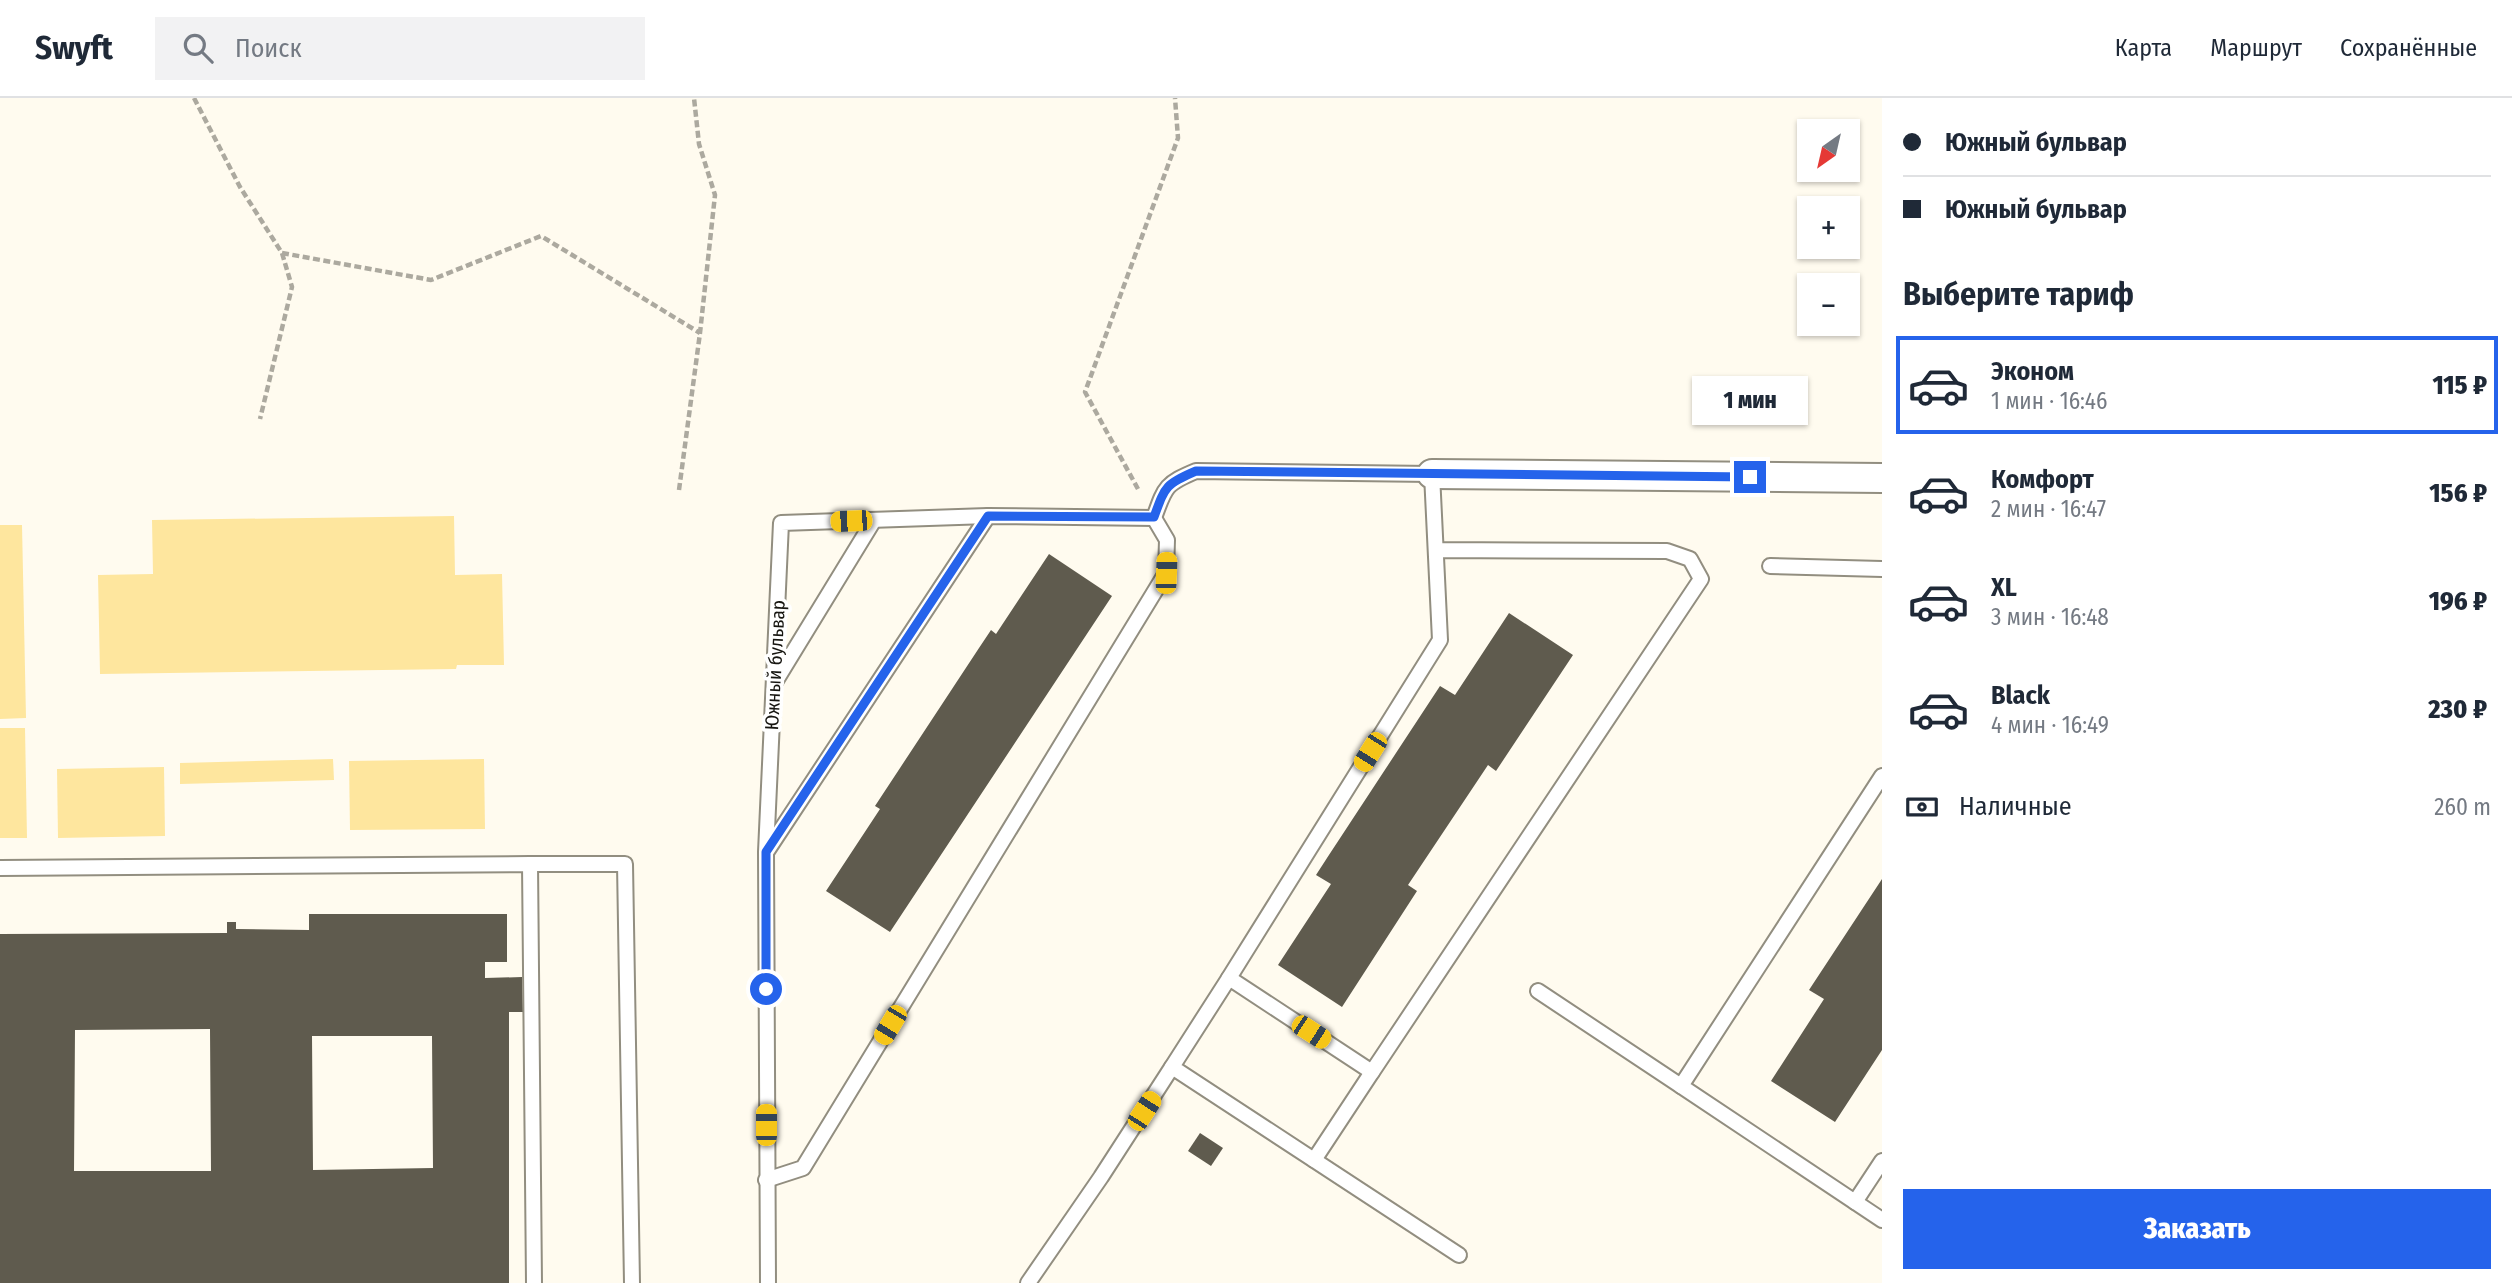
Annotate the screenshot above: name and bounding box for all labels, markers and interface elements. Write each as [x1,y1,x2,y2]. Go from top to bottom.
search box [155,17,645,80]
text: Swyft [35,28,113,68]
icon: search [179,29,217,67]
text: Поиск [235,33,302,64]
text: Карта [2115,34,2172,62]
text: Маршрут [2210,34,2302,62]
text: Сохранённые [2340,34,2477,62]
north arrow [1797,119,1860,182]
map controls [1797,119,1860,336]
text: Южный бульвар [1945,127,2127,158]
text: Южный бульвар [1945,194,2127,225]
button: + [1797,196,1860,259]
button: − [1797,273,1860,336]
text: Выберите тариф [1903,275,2134,313]
icon: car [1907,354,1970,417]
text: Эконом [1991,356,2074,387]
text: 115 ₽ [2432,370,2487,401]
callout: 1 мин [1692,376,1808,424]
text: 1 мин [1723,386,1777,414]
text: 1 мин · 16:46 [1991,387,2107,415]
route end [1734,461,1766,493]
icon: car [1907,462,1970,525]
text: Комфорт [1991,464,2094,495]
text: 156 ₽ [2429,478,2487,509]
text: 2 мин · 16:47 [1991,495,2106,523]
car [830,510,873,532]
car [1155,552,1178,594]
icon: car [1907,570,1970,633]
text: XL [1991,572,2017,603]
text: 196 ₽ [2429,586,2487,617]
street label: Южный бульвар [760,599,790,731]
text: 3 мин · 16:48 [1991,603,2109,631]
icon: car [1907,678,1970,741]
text: Black [1991,680,2050,711]
text: 230 ₽ [2428,694,2487,725]
text: 4 мин · 16:49 [1991,711,2109,739]
car [1350,729,1391,775]
icon: cash [1903,788,1941,826]
text: Наличные [1959,791,2072,822]
text: 260 m [2434,793,2491,821]
route start [750,973,782,1005]
car [871,1002,910,1048]
car [1288,1012,1335,1052]
car [1124,1088,1165,1134]
car [756,1104,777,1146]
button: Заказать [1903,1189,2491,1269]

